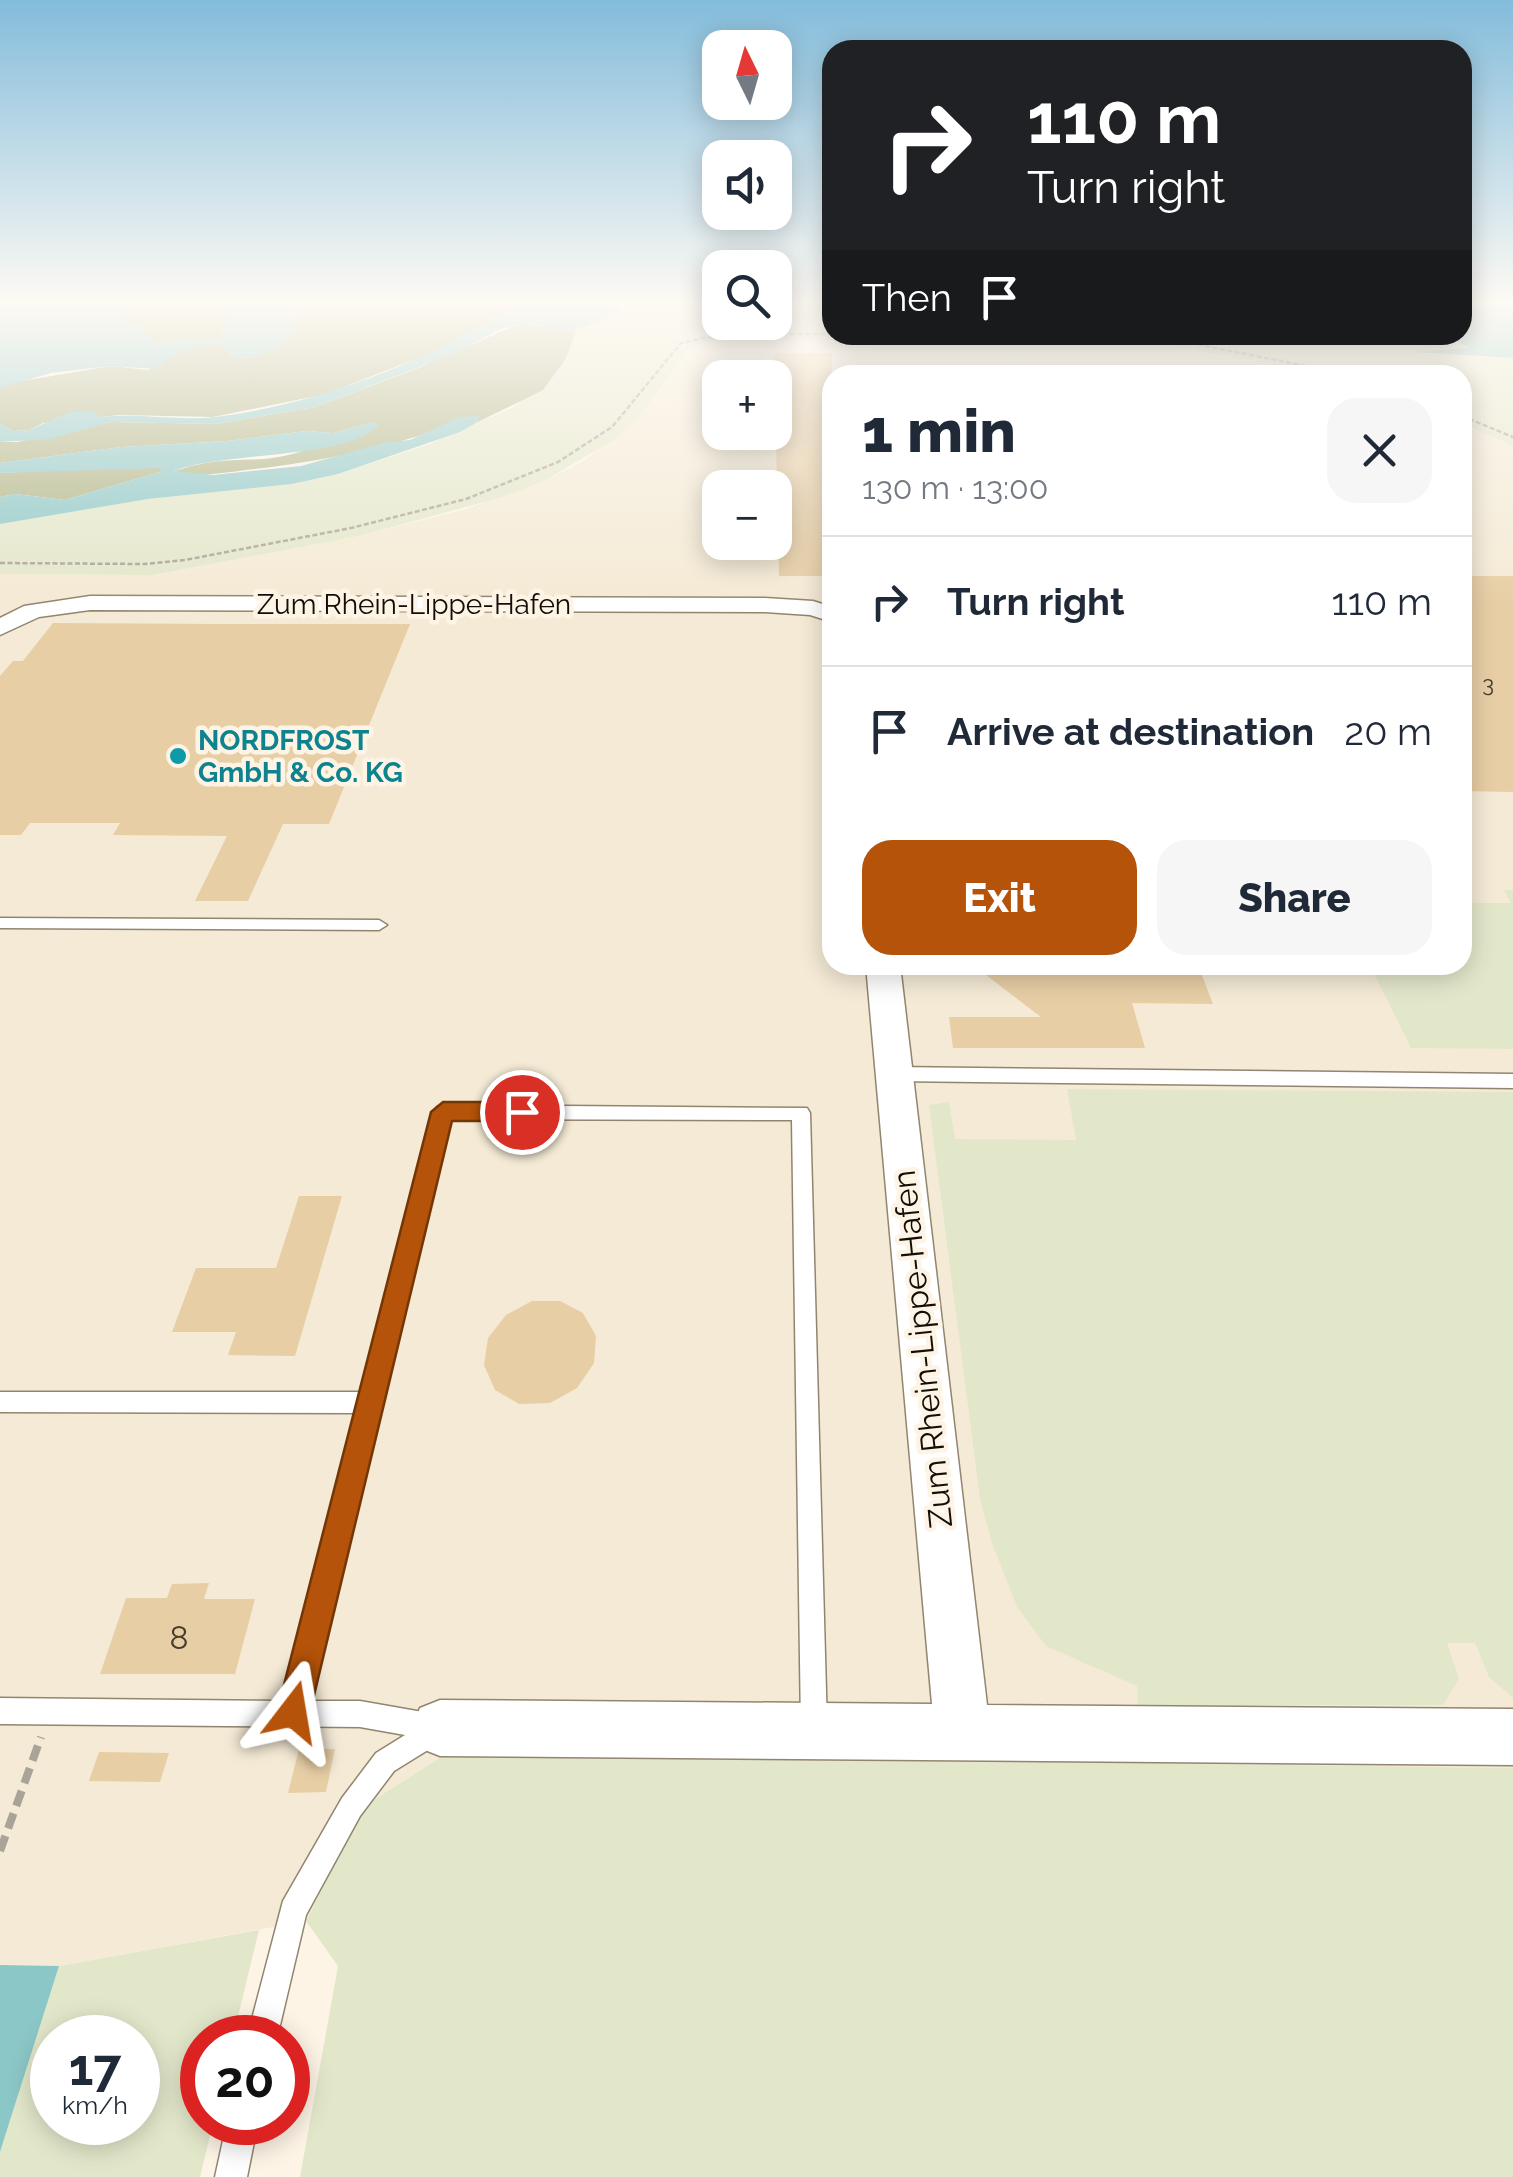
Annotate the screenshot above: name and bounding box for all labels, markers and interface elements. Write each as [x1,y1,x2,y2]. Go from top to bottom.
north arrow [702,30,792,120]
map controls [702,30,792,560]
text: 110 m [1027,77,1221,159]
icon: right [862,80,992,210]
button: sound [702,140,792,230]
text: Turn right [1027,161,1225,214]
button: search [702,250,792,340]
icon: arrive [972,270,1027,325]
text: Then [862,275,952,320]
button: + [702,360,792,450]
text: 1 min [862,396,1016,466]
button: close [1327,398,1432,503]
text: 130 m · 13:00 [862,469,1048,506]
button: − [702,470,792,560]
icon: right [862,574,917,629]
text: Turn right [947,579,1124,624]
text: 110 m [1332,579,1432,624]
street label: Zum Rhein-Lippe-Hafen [257,588,571,621]
house number: 3 [1482,671,1494,697]
icon: arrive [862,704,917,759]
text: Arrive at destination [947,709,1314,754]
text: 20 m [1344,709,1432,754]
place label: NORDFROST GmbH & Co. KG [198,724,403,789]
marker: NORDFROST GmbH & Co. KG [167,745,189,767]
button: Exit [862,840,1137,955]
button: Share [1157,840,1432,955]
pin [480,1070,565,1155]
icon: arrive [495,1085,550,1140]
street label: Zum Rhein-Lippe-Hafen [885,1168,959,1530]
house number: 8 [170,1619,188,1656]
position arrow [241,1660,345,1764]
speed limit sign: 20 [180,2015,310,2145]
text: 17 [69,2038,121,2097]
text: km/h [62,2090,128,2120]

